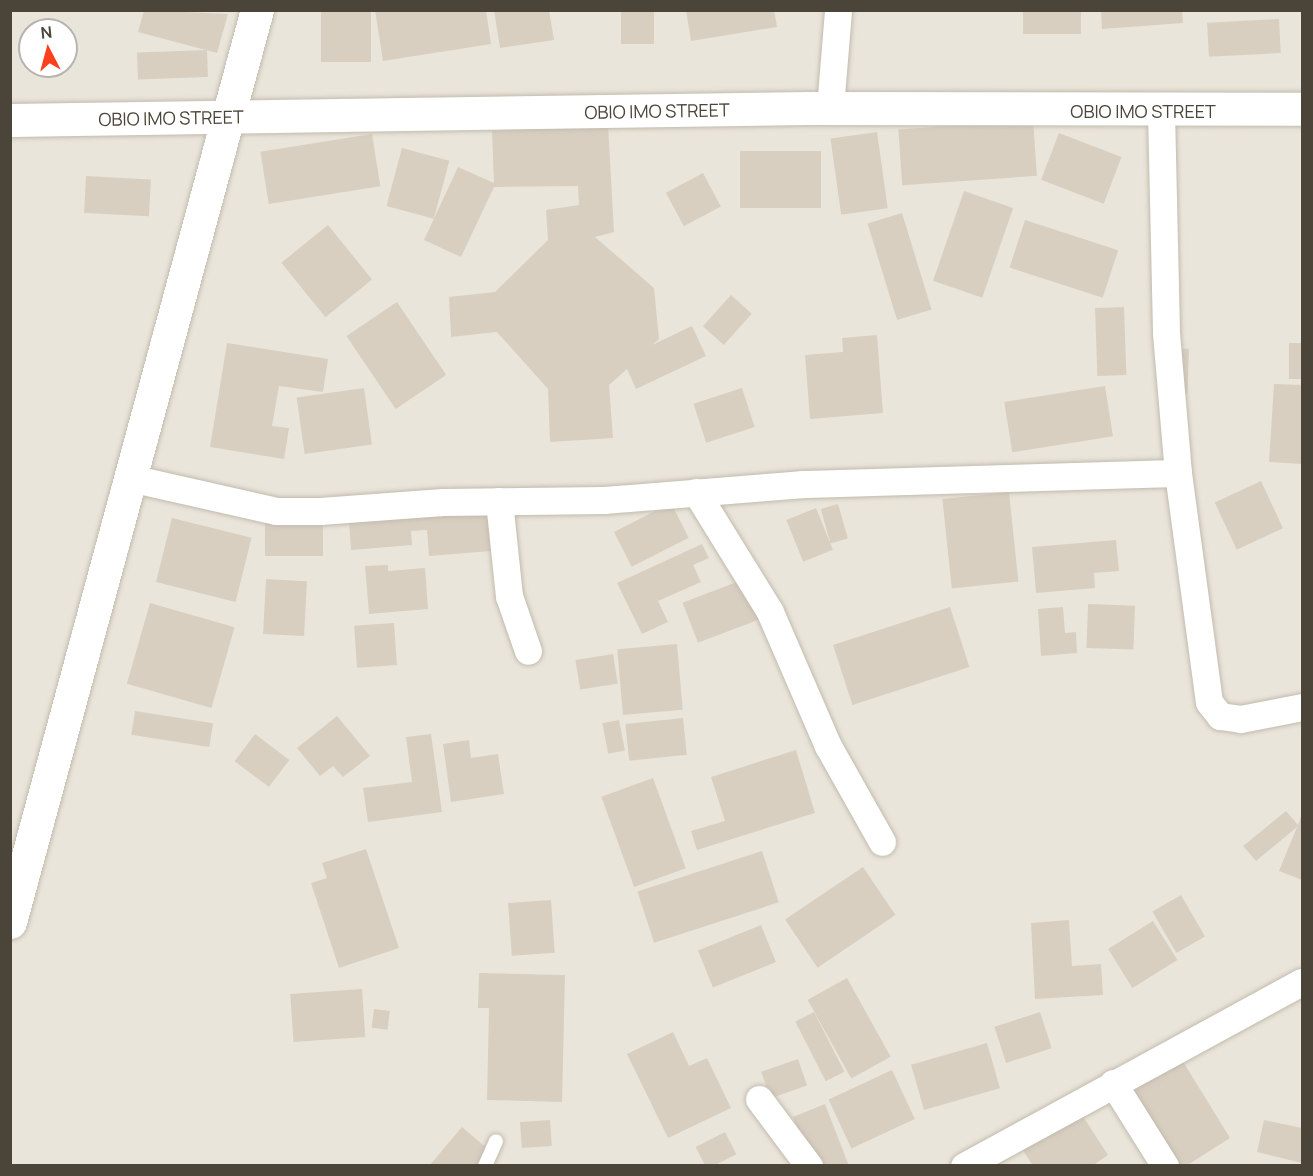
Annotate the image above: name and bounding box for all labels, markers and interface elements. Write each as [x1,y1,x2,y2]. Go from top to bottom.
north arrow [18,18,78,78]
text: N [39,21,53,44]
street label: OBIO IMO STREET [584,99,730,123]
street label: OBIO IMO STREET [1070,100,1216,122]
street label: OBIO IMO STREET [98,106,244,130]

